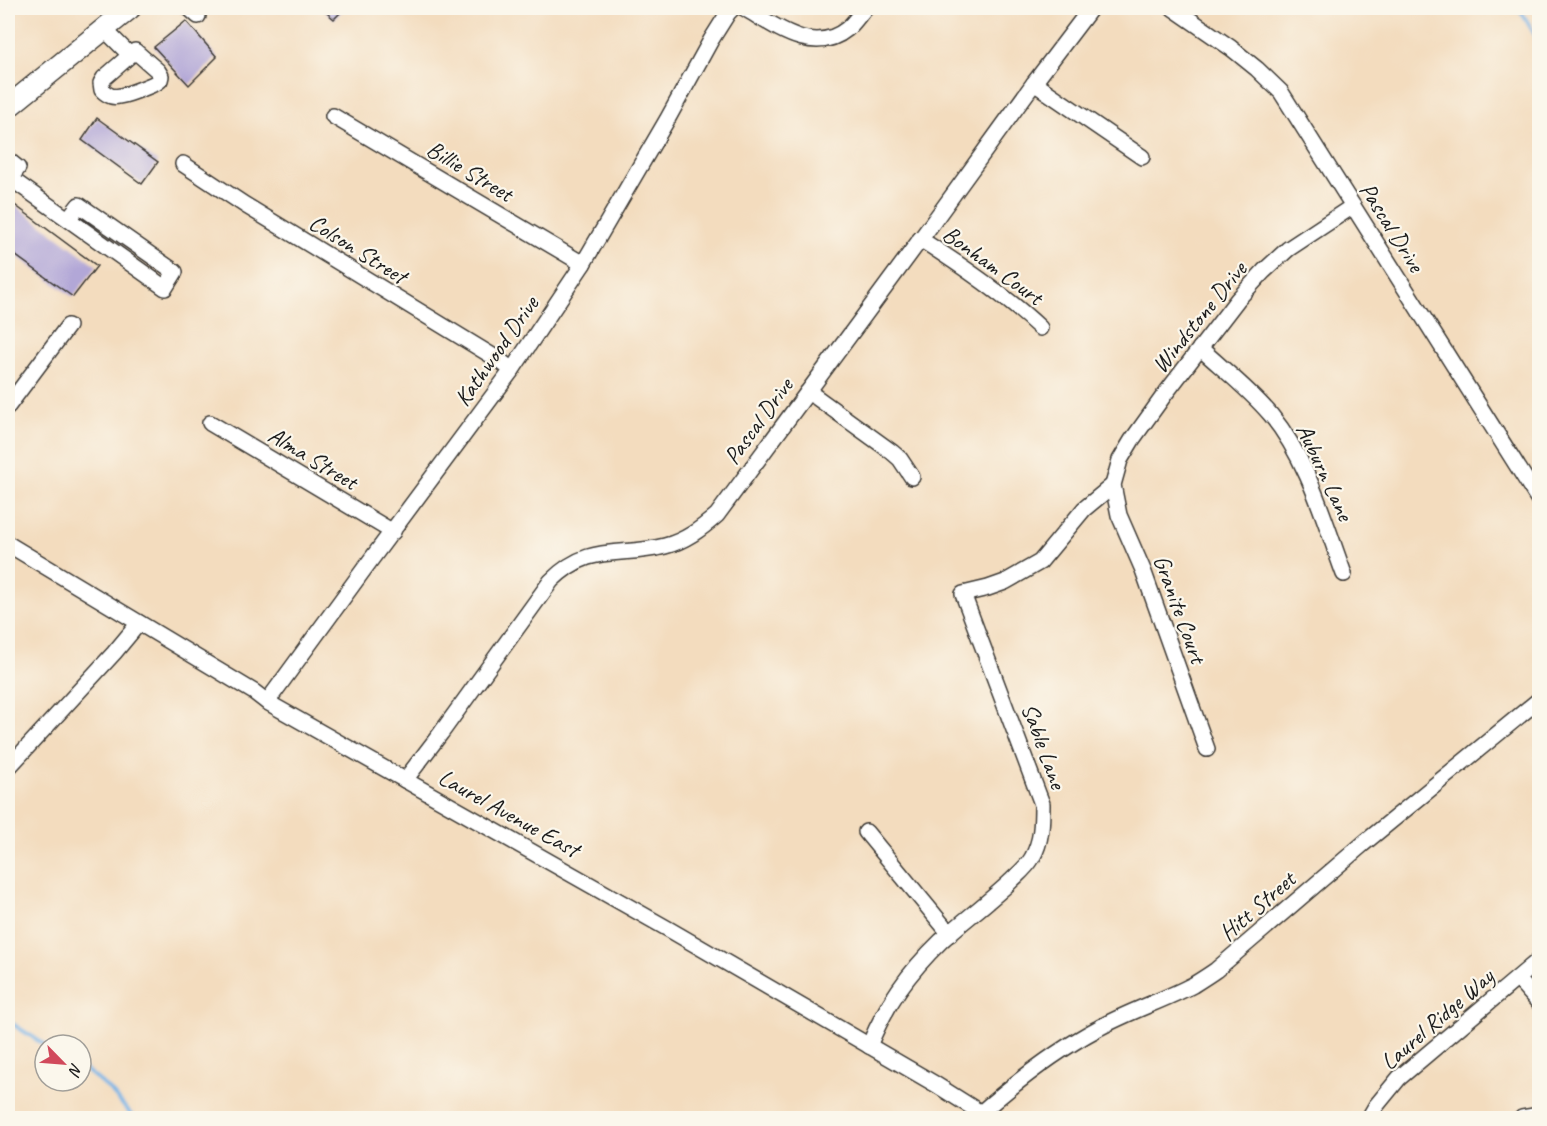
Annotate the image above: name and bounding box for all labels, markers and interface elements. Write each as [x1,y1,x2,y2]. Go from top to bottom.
street label: Billie Street [421,134,520,209]
street label: Pascal Drive [1353,177,1432,279]
street label: Colson Street [304,207,415,292]
street label: Bonham Court [937,219,1051,313]
street label: Windstone Drive [1145,254,1254,379]
street label: Kathwood Drive [447,288,546,412]
street label: Pascal Drive [717,370,801,470]
street label: Auburn Lane [1289,419,1361,527]
street label: Alma Street [263,420,365,497]
street label: Granite Court [1147,551,1214,669]
street label: Sable Lane [1015,699,1074,795]
street label: Laurel Avenue East [433,762,587,865]
street label: Hitt Street [1213,863,1303,947]
street label: Laurel Ridge Way [1374,961,1501,1076]
north arrow [33,1033,93,1093]
text: N [63,1060,87,1080]

